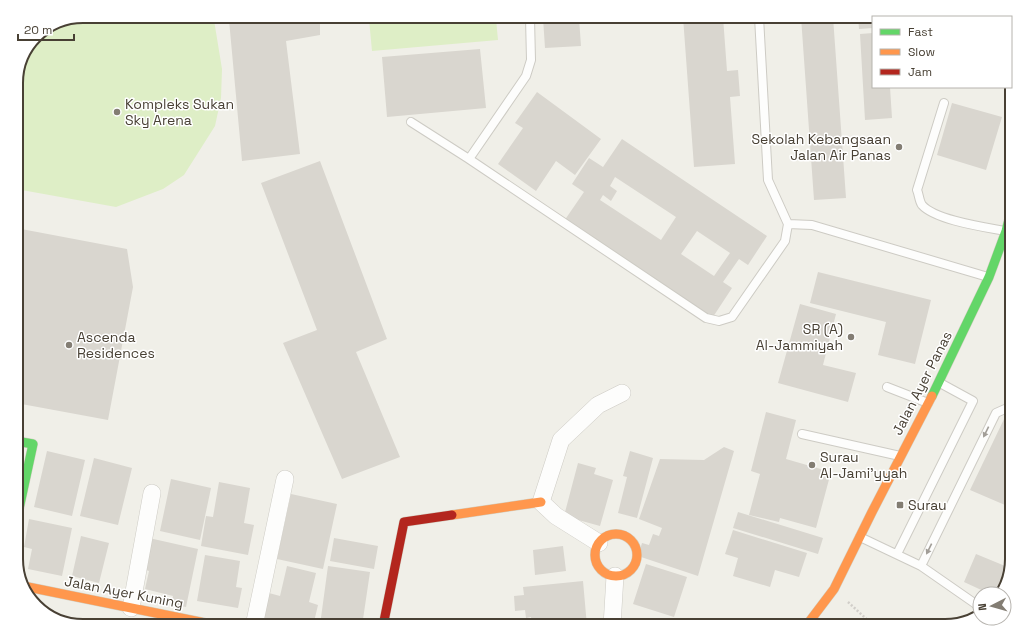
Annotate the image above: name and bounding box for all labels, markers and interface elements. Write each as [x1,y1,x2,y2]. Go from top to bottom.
scale bar [18,16,74,42]
legend [872,16,1012,88]
text: 20 m [24,22,52,38]
text: Fast [908,24,933,40]
text: Slow [908,44,935,60]
text: Jam [908,64,932,80]
place label: Kompleks Sukan Sky Arena [125,95,234,129]
marker: Kompleks Sukan Sky Arena [112,107,122,117]
place label: Sekolah Kebangsaan Jalan Air Panas [751,130,891,164]
marker: Sekolah Kebangsaan Jalan Air Panas [894,142,904,152]
place label: SR (A) Al-Jammiyah [756,320,843,354]
place label: Ascenda Residences [77,328,155,362]
street label: Jalan Ayer Panas [888,328,956,438]
marker: SR (A) Al-Jammiyah [846,332,856,342]
marker: Ascenda Residences [64,340,74,350]
one-way arrow [983,427,989,438]
place label: Surau Al-Jami'yyah [820,448,907,482]
marker: Surau Al-Jami'yyah [807,460,817,470]
place label: Surau [908,496,947,514]
marker: Surau [895,500,905,510]
one-way arrow [926,544,932,555]
street label: Jalan Ayer Kuning [63,572,185,612]
north arrow [972,586,1012,626]
text: N [975,603,989,611]

